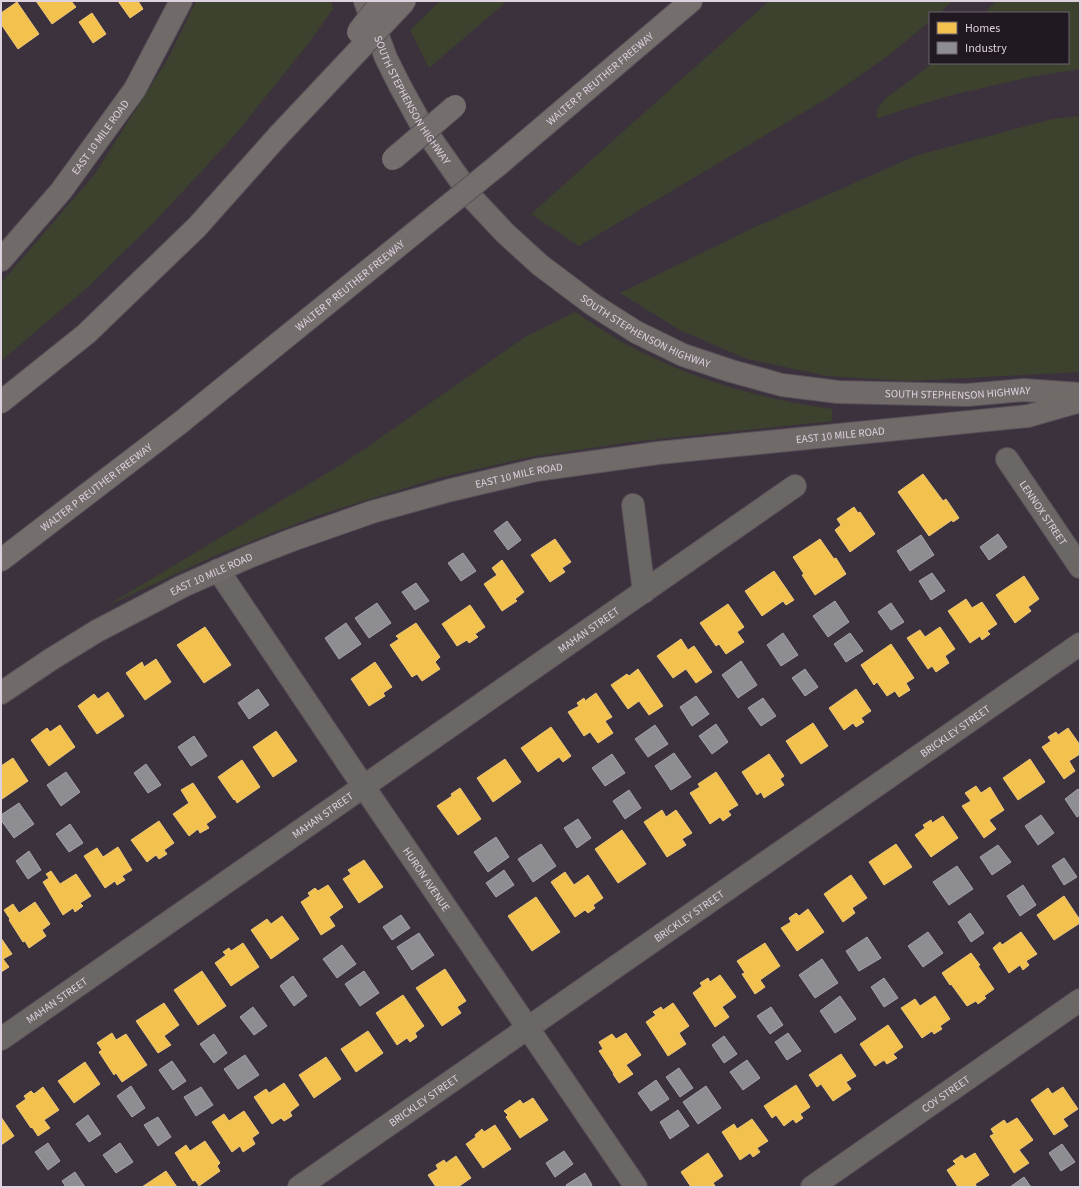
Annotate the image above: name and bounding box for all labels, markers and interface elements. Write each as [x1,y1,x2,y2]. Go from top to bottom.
legend [929,12,1069,64]
text: Homes [965,20,1000,37]
street label: WALTER P REUTHER FREEWAY [543,28,657,129]
street label: SOUTH STEPHENSON HIGHWAY [371,33,455,168]
text: Industry [965,40,1007,57]
street label: EAST 10 MILE ROAD [68,96,132,178]
street label: WALTER P REUTHER FREEWAY [292,236,408,334]
street label: SOUTH STEPHENSON HIGHWAY [577,290,713,371]
street label: SOUTH STEPHENSON HIGHWAY [885,382,1032,403]
street label: EAST 10 MILE ROAD [795,423,885,447]
street label: WALTER P REUTHER FREEWAY [37,439,156,535]
street label: EAST 10 MILE ROAD [474,459,564,492]
street label: LENNOX STREET [1016,477,1071,549]
street label: EAST 10 MILE ROAD [167,549,255,599]
street label: MAHAN STREET [555,603,622,656]
street label: BRICKLEY STREET [917,701,993,761]
street label: MAHAN STREET [289,788,357,842]
street label: HURON AVENUE [400,844,454,914]
street label: BRICKLEY STREET [651,886,727,945]
street label: MAHAN STREET [23,973,91,1027]
street label: BRICKLEY STREET [386,1071,462,1130]
street label: COY STREET [918,1072,973,1116]

